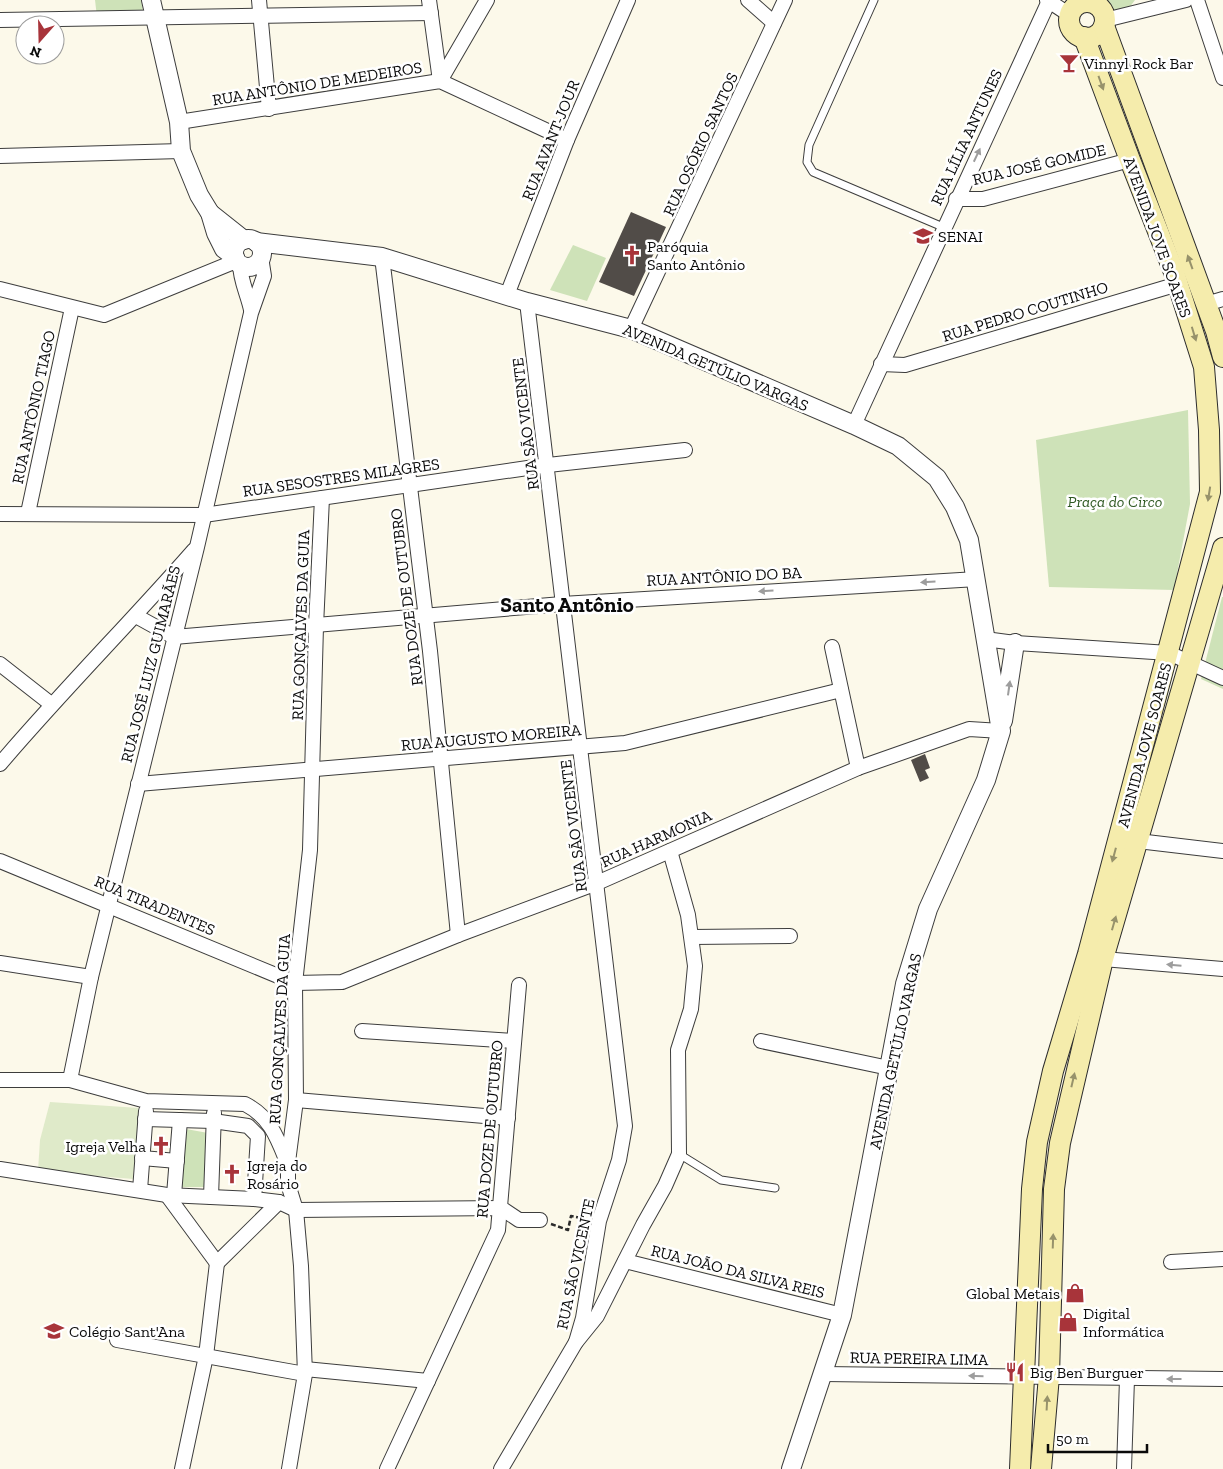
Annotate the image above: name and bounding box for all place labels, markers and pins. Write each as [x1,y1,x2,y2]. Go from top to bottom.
bar icon: Vinnyl Rock Bar [1058,52,1080,74]
place label: Vinnyl Rock Bar [1083,54,1194,73]
school or university icon: SENAI [912,225,934,247]
place label: SENAI [938,227,983,246]
place label: Paróquia Santo Antônio [647,237,745,274]
church icon: Paróquia Santo Antônio [621,244,643,266]
church icon: Igreja Velha [150,1135,172,1157]
place label: Igreja Velha [66,1137,146,1156]
place label: Igreja do Rosário [247,1156,307,1193]
church icon: Igreja do Rosário [221,1163,243,1185]
shop icon: Global Metais [1064,1282,1086,1304]
place label: Global Metais [966,1284,1060,1303]
place label: Digital Informática [1083,1304,1165,1341]
shop icon: Digital Informática [1057,1311,1079,1333]
school or university icon: Colégio Sant'Ana [43,1320,65,1342]
place label: Colégio Sant'Ana [69,1322,185,1341]
restaurant icon: Big Ben Burguer [1004,1361,1026,1383]
place label: Big Ben Burguer [1030,1363,1144,1382]

